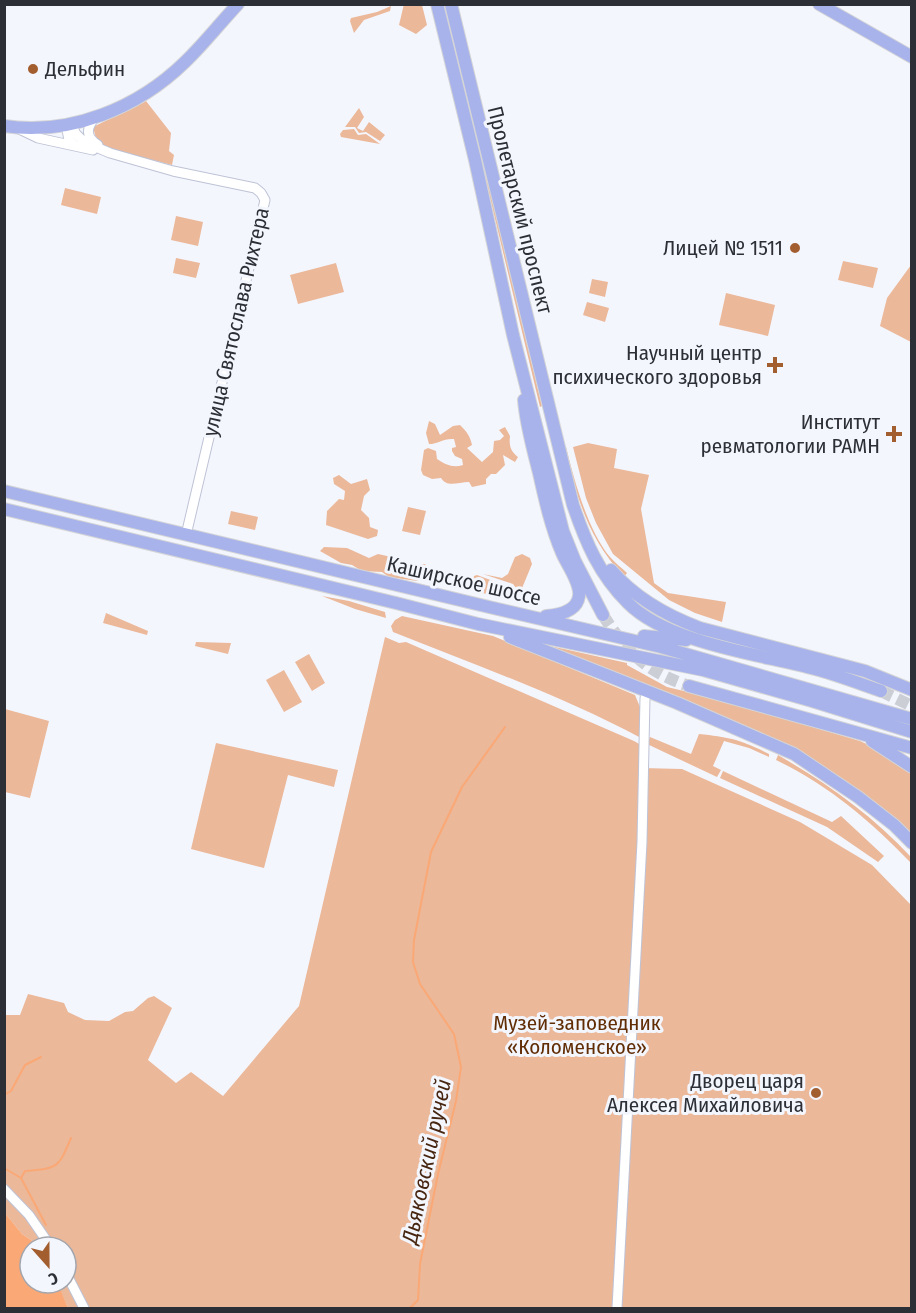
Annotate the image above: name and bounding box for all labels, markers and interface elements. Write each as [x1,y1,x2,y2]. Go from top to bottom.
place label: Дельфин [44,56,125,82]
marker: Дельфин [26,62,40,76]
street label: Пролетарский проспект [482,103,559,317]
street label: улица Святослава Рихтера [197,205,275,439]
place label: Лицей № 1511 [663,235,783,261]
marker: Лицей № 1511 [788,241,802,255]
place label: Научный центр психического здоровья [552,340,762,390]
marker: Научный центр психического здоровья [766,356,784,374]
place label: Институт ревматологии РАМН [701,409,880,459]
marker: Институт ревматологии РАМН [885,425,903,443]
street label: Каширское шоссе [384,551,544,611]
park label: Музей-заповедник «Коломенское» [493,1010,661,1060]
place label: Дворец царя Алексея Михайловича [607,1068,804,1118]
water label: Дьяковский ручей [395,1076,457,1248]
marker: Дворец царя Алексея Михайловича [809,1086,823,1100]
north arrow [18,1235,78,1295]
text: С [45,1268,61,1289]

